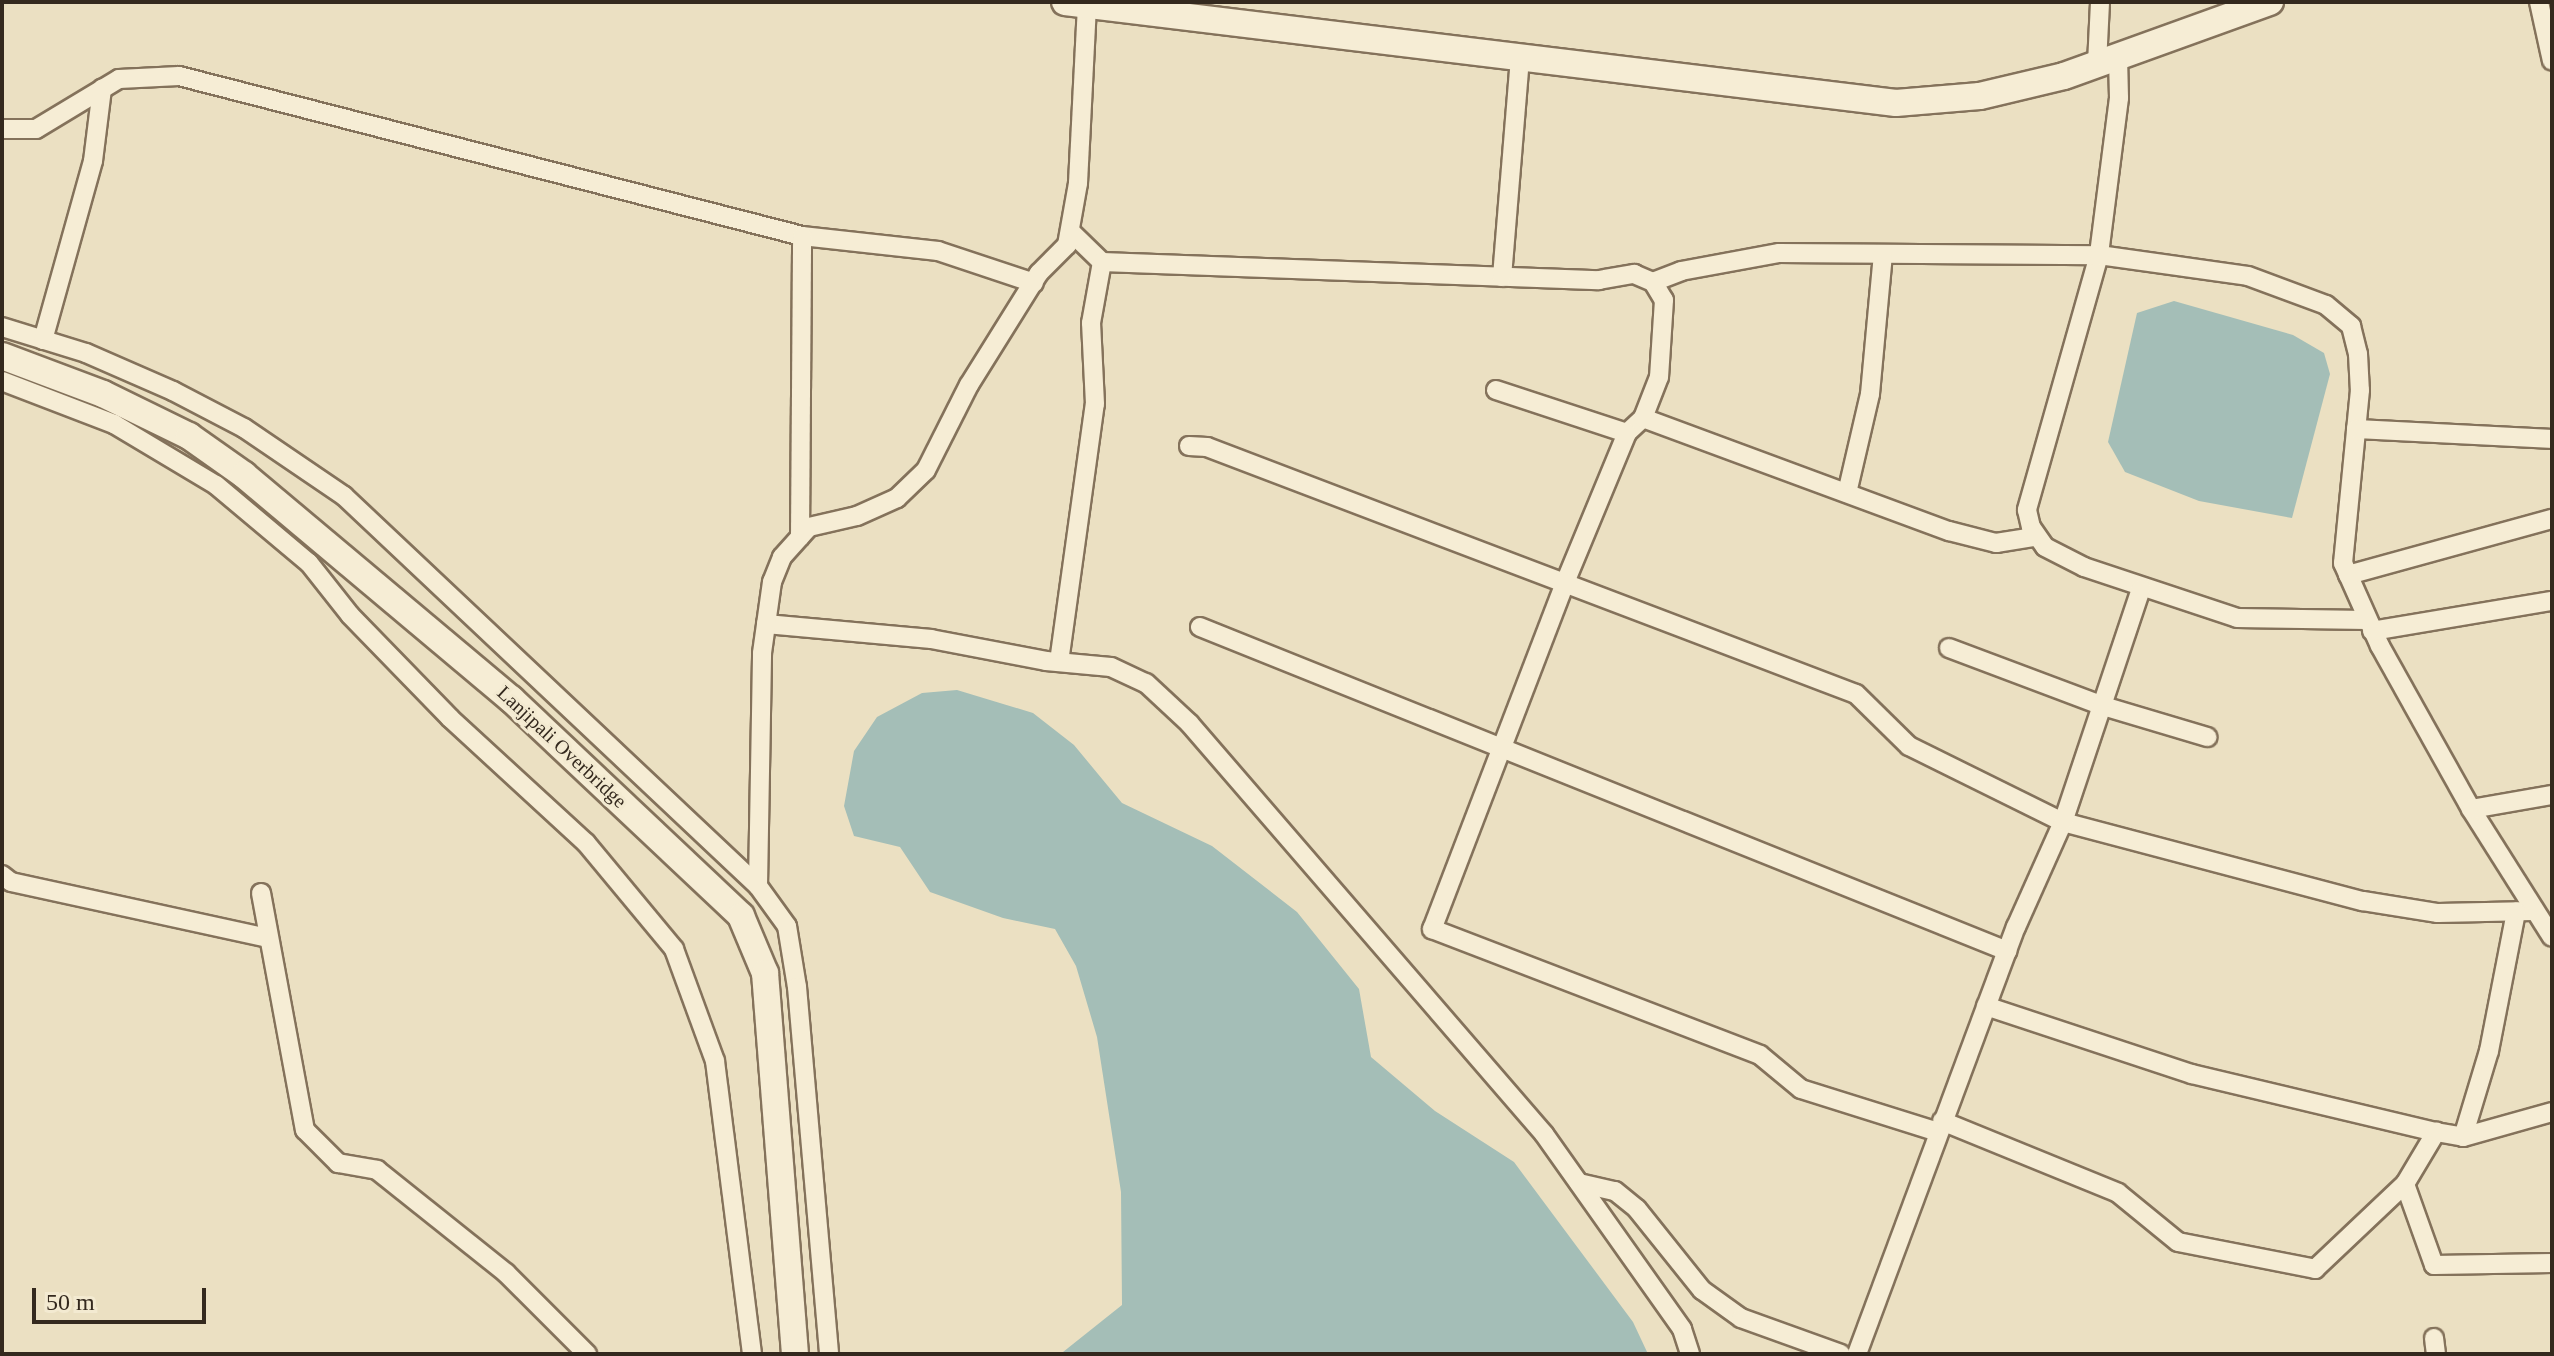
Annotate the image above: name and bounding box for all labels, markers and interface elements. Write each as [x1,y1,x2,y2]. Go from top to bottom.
street label: Lanjipali Overbridge [492,681,632,813]
scale bar [36,1272,210,1322]
text: 50 m [46,1289,95,1315]

